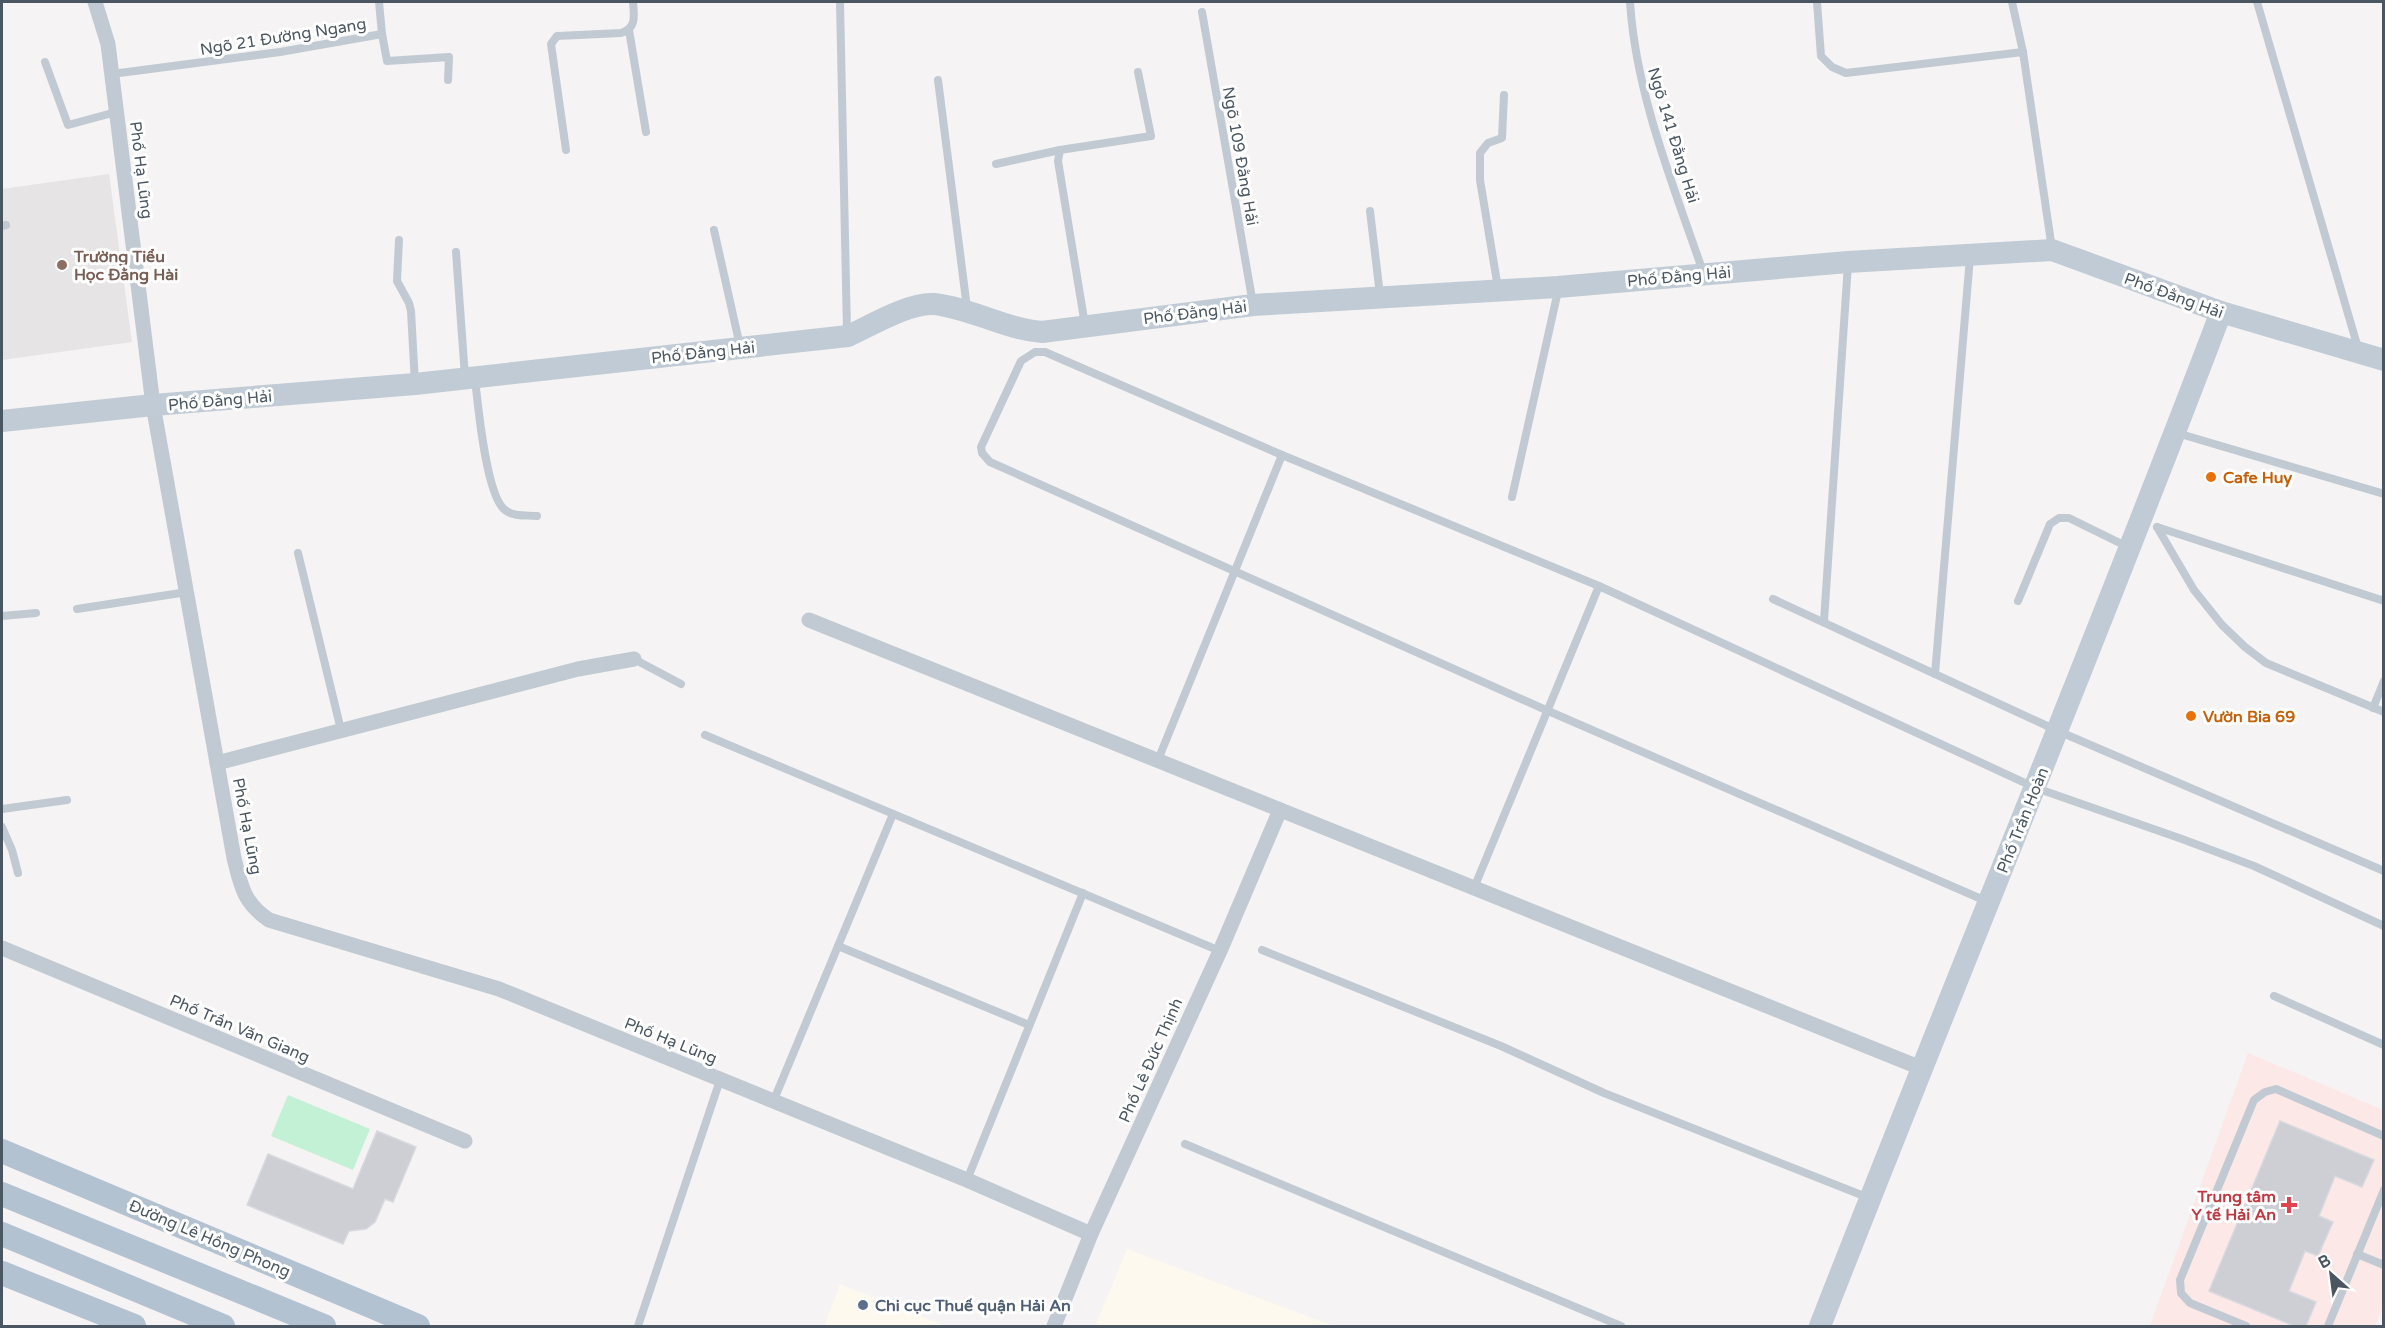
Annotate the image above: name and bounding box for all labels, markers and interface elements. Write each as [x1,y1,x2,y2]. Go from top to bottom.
street label: Ngõ 21 Đường Ngang [199,14,368,60]
street label: Ngõ 141 Đằng Hải [1643,65,1703,206]
street label: Ngõ 109 Đằng Hải [1218,85,1262,227]
street label: Phố Hạ Lũng [125,120,157,220]
place label: Trường Tiểu Học Đằng Hài [73,247,178,285]
marker: Trường Tiểu Học Đằng Hài [55,258,69,272]
street label: Phố Đằng Hải [1626,262,1732,292]
street label: Phố Đằng Hải [2121,269,2226,323]
street label: Phố Đằng Hải [1142,297,1248,329]
street label: Phố Đằng Hải [650,338,756,368]
street label: Phố Đằng Hải [167,386,273,416]
place label: Cafe Huy [2223,468,2292,488]
marker: Cafe Huy [2204,470,2218,484]
place label: Vườn Bia 69 [2203,707,2295,727]
marker: Vườn Bia 69 [2184,709,2198,723]
street label: Phố Trần Hoàn [1993,765,2053,876]
street label: Phố Hạ Lũng [228,776,266,876]
street label: Phố Trần Văn Giang [167,990,313,1067]
street label: Phố Lê Đức Thịnh [1114,995,1187,1126]
street label: Phố Hạ Lũng [621,1013,720,1069]
place label: Trung tâm Y tế Hải An [2192,1187,2276,1225]
street label: Đường Lê Hồng Phong [126,1196,293,1282]
marker: Trung tâm Y tế Hải An [2280,1196,2298,1214]
north arrow [2301,1244,2361,1304]
text: B [2315,1250,2334,1273]
place label: Chi cục Thuế quận Hải An [875,1296,1071,1316]
marker: Chi cục Thuế quận Hải An [856,1298,870,1312]

